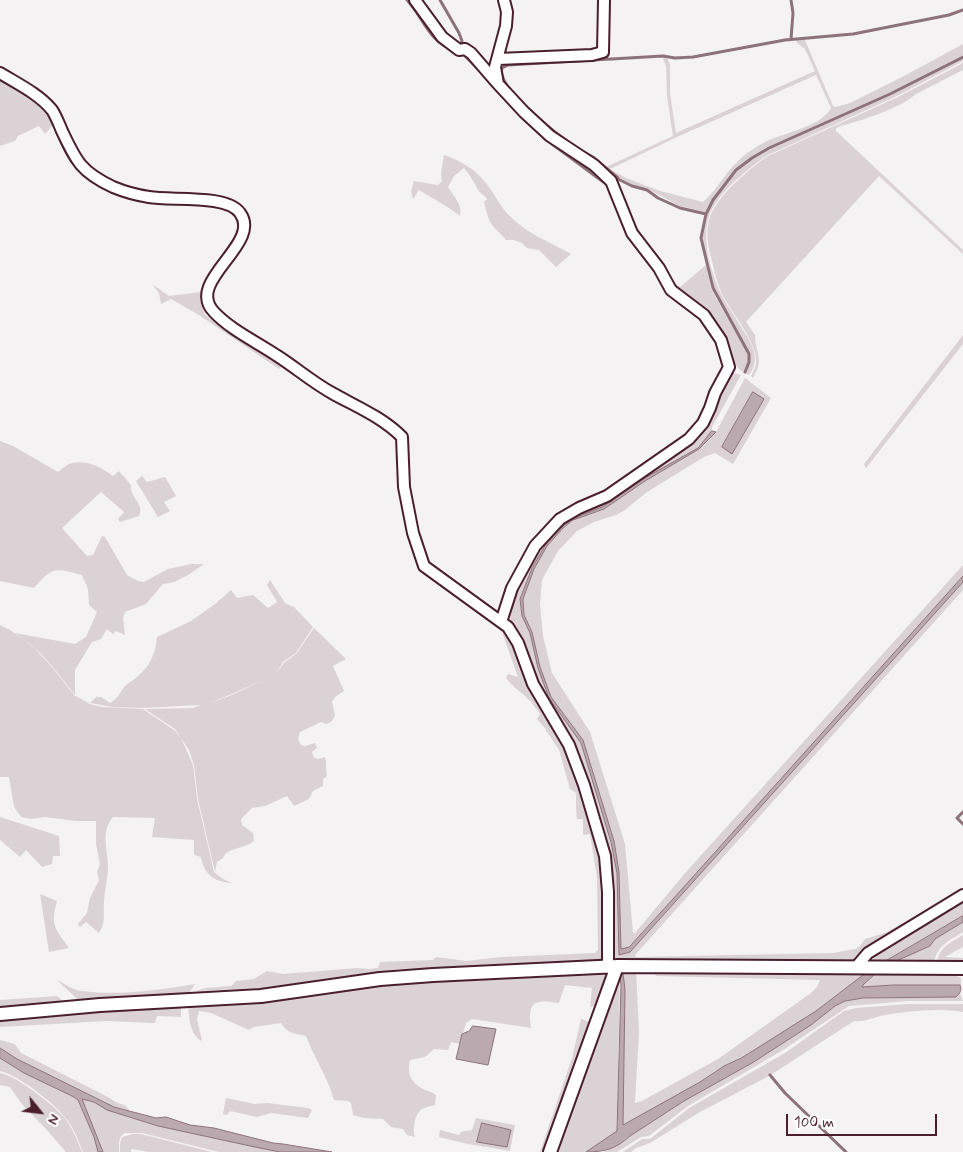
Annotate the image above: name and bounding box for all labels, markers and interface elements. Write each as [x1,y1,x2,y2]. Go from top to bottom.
north arrow [15,1087,65,1137]
scale bar [788,1104,939,1136]
text: N [43,1111,63,1128]
text: 100 m [794,1113,834,1133]

